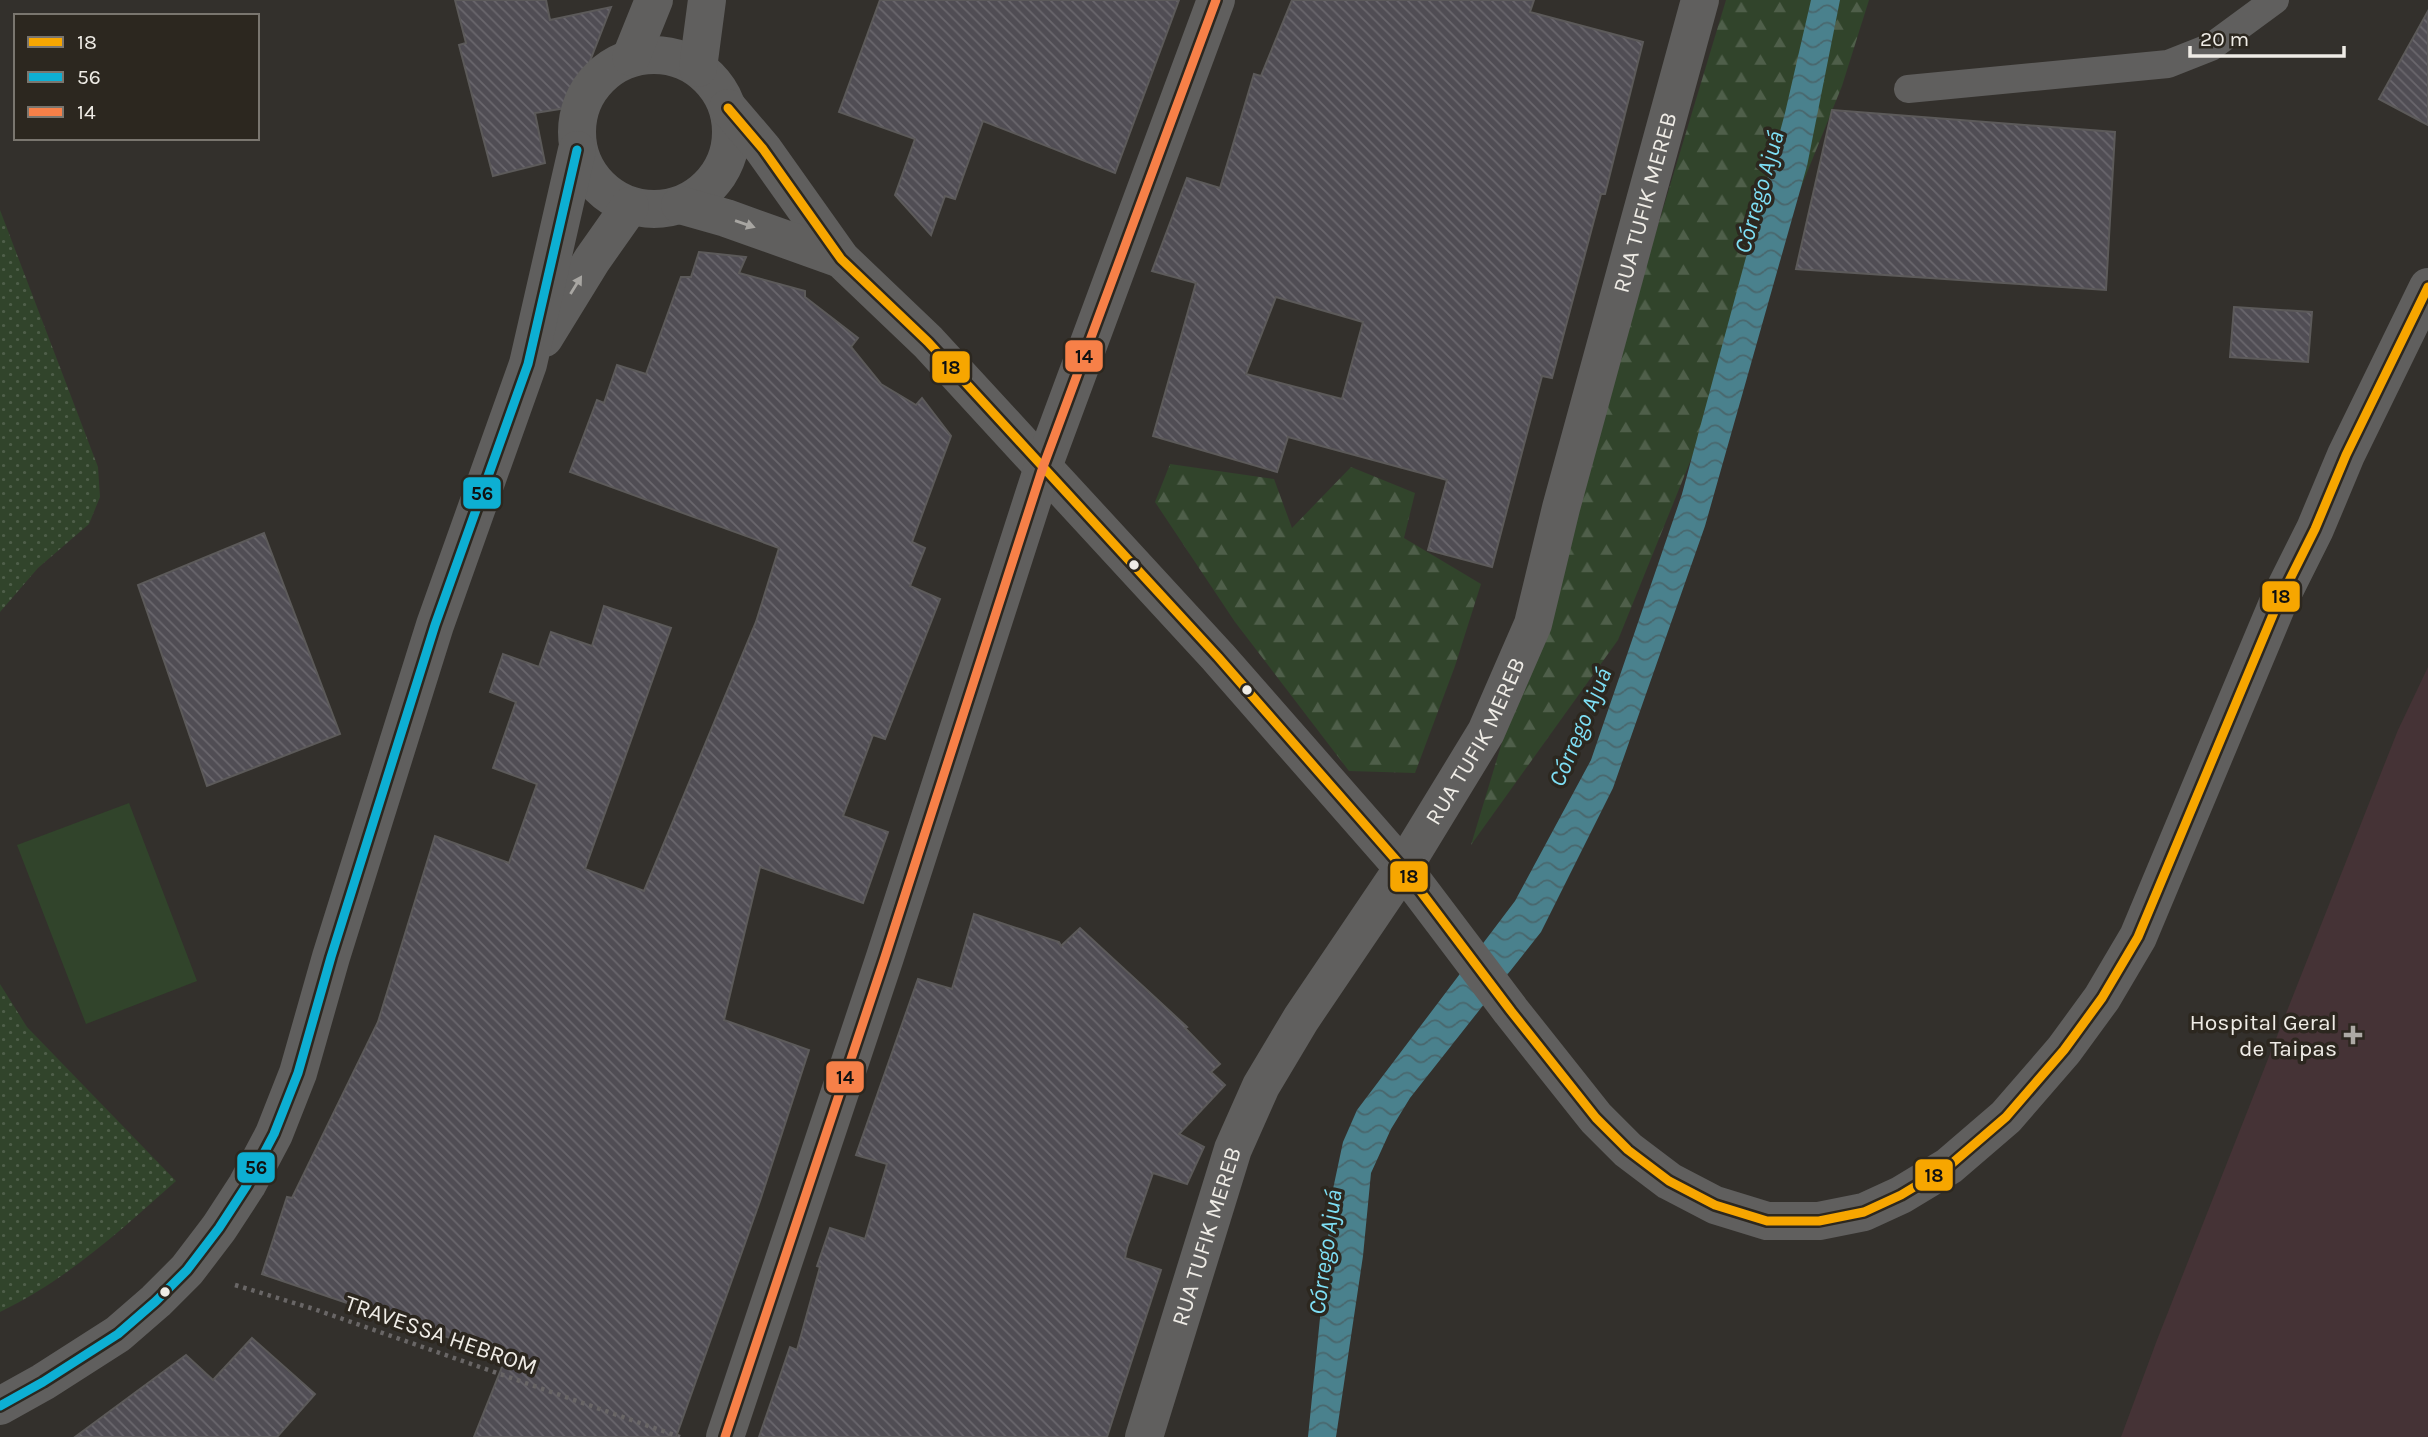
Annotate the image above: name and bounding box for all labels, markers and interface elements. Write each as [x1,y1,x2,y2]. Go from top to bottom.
legend [14,14,259,140]
scale bar [2190,14,2344,58]
text: 20 m [2200,27,2249,51]
text: 18 [77,30,97,54]
text: 56 [77,65,101,89]
text: 14 [77,100,96,124]
street label: RUA TUFIK MEREB [1607,109,1682,296]
water label: Córrego Ajuá [1728,128,1790,256]
one-way arrow [735,219,756,230]
one-way arrow [570,275,583,295]
line badge: 14 [1064,339,1104,373]
text: 14 [1075,346,1094,368]
line badge: 18 [931,350,971,384]
text: 18 [941,357,961,379]
line badge: 56 [462,476,502,510]
text: 56 [471,483,493,505]
unlabelled marker [1127,558,1141,572]
line badge: 18 [2261,580,2301,613]
text: 18 [2271,586,2291,608]
street label: RUA TUFIK MEREB [1419,653,1530,830]
water label: Córrego Ajuá [1542,663,1618,791]
unlabelled marker [1240,683,1254,697]
line badge: 18 [1389,860,1429,893]
text: 18 [1399,866,1419,888]
place label: Hospital Geral de Taipas [2189,1009,2337,1062]
marker: Hospital Geral de Taipas [2343,1025,2363,1045]
line badge: 14 [825,1060,865,1094]
text: 14 [836,1067,855,1089]
street label: RUA TUFIK MEREB [1166,1143,1246,1329]
line badge: 56 [236,1151,276,1184]
text: 56 [245,1157,267,1179]
line badge: 18 [1914,1158,1954,1192]
text: 18 [1924,1165,1944,1187]
water label: Córrego Ajuá [1302,1188,1348,1316]
unlabelled marker [158,1285,172,1299]
street label: TRAVESSA HEBROM [341,1289,541,1381]

